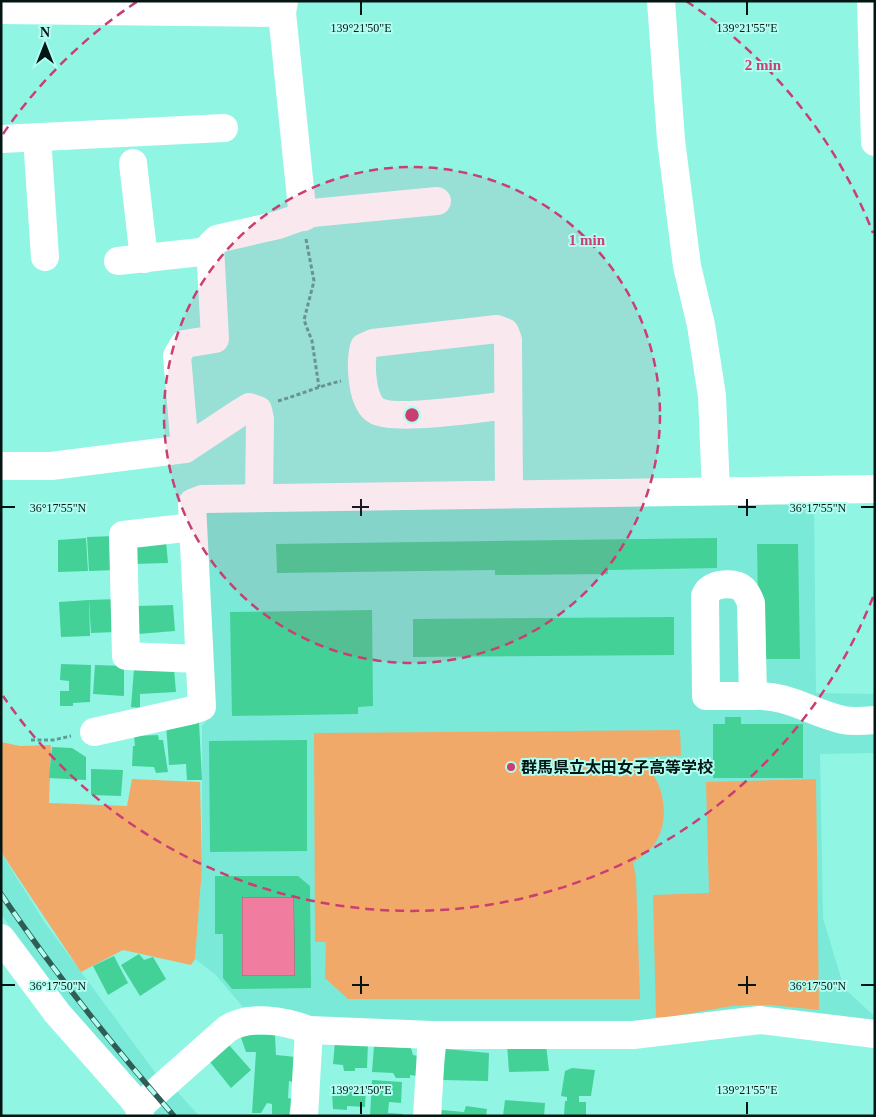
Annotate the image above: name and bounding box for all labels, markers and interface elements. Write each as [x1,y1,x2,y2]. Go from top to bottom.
north arrow [20,20,70,70]
text: 139°21'50"E [330,21,392,35]
text: 139°21'55"E [716,21,778,35]
text: N [40,25,50,40]
text: 2 min [745,57,782,73]
text: 1 min [569,232,606,248]
centre of rings [403,406,421,424]
text: 36°17'55"N [30,501,87,515]
text: 36°17'55"N [790,501,847,515]
place label: 群馬県立太田女子高等学校 [521,759,713,776]
marker: 群馬県立太田女子高等学校 [505,761,517,773]
text: 36°17'50"N [30,979,87,993]
text: 36°17'50"N [790,979,847,993]
text: 139°21'50"E [330,1083,392,1097]
text: 139°21'55"E [716,1083,778,1097]

